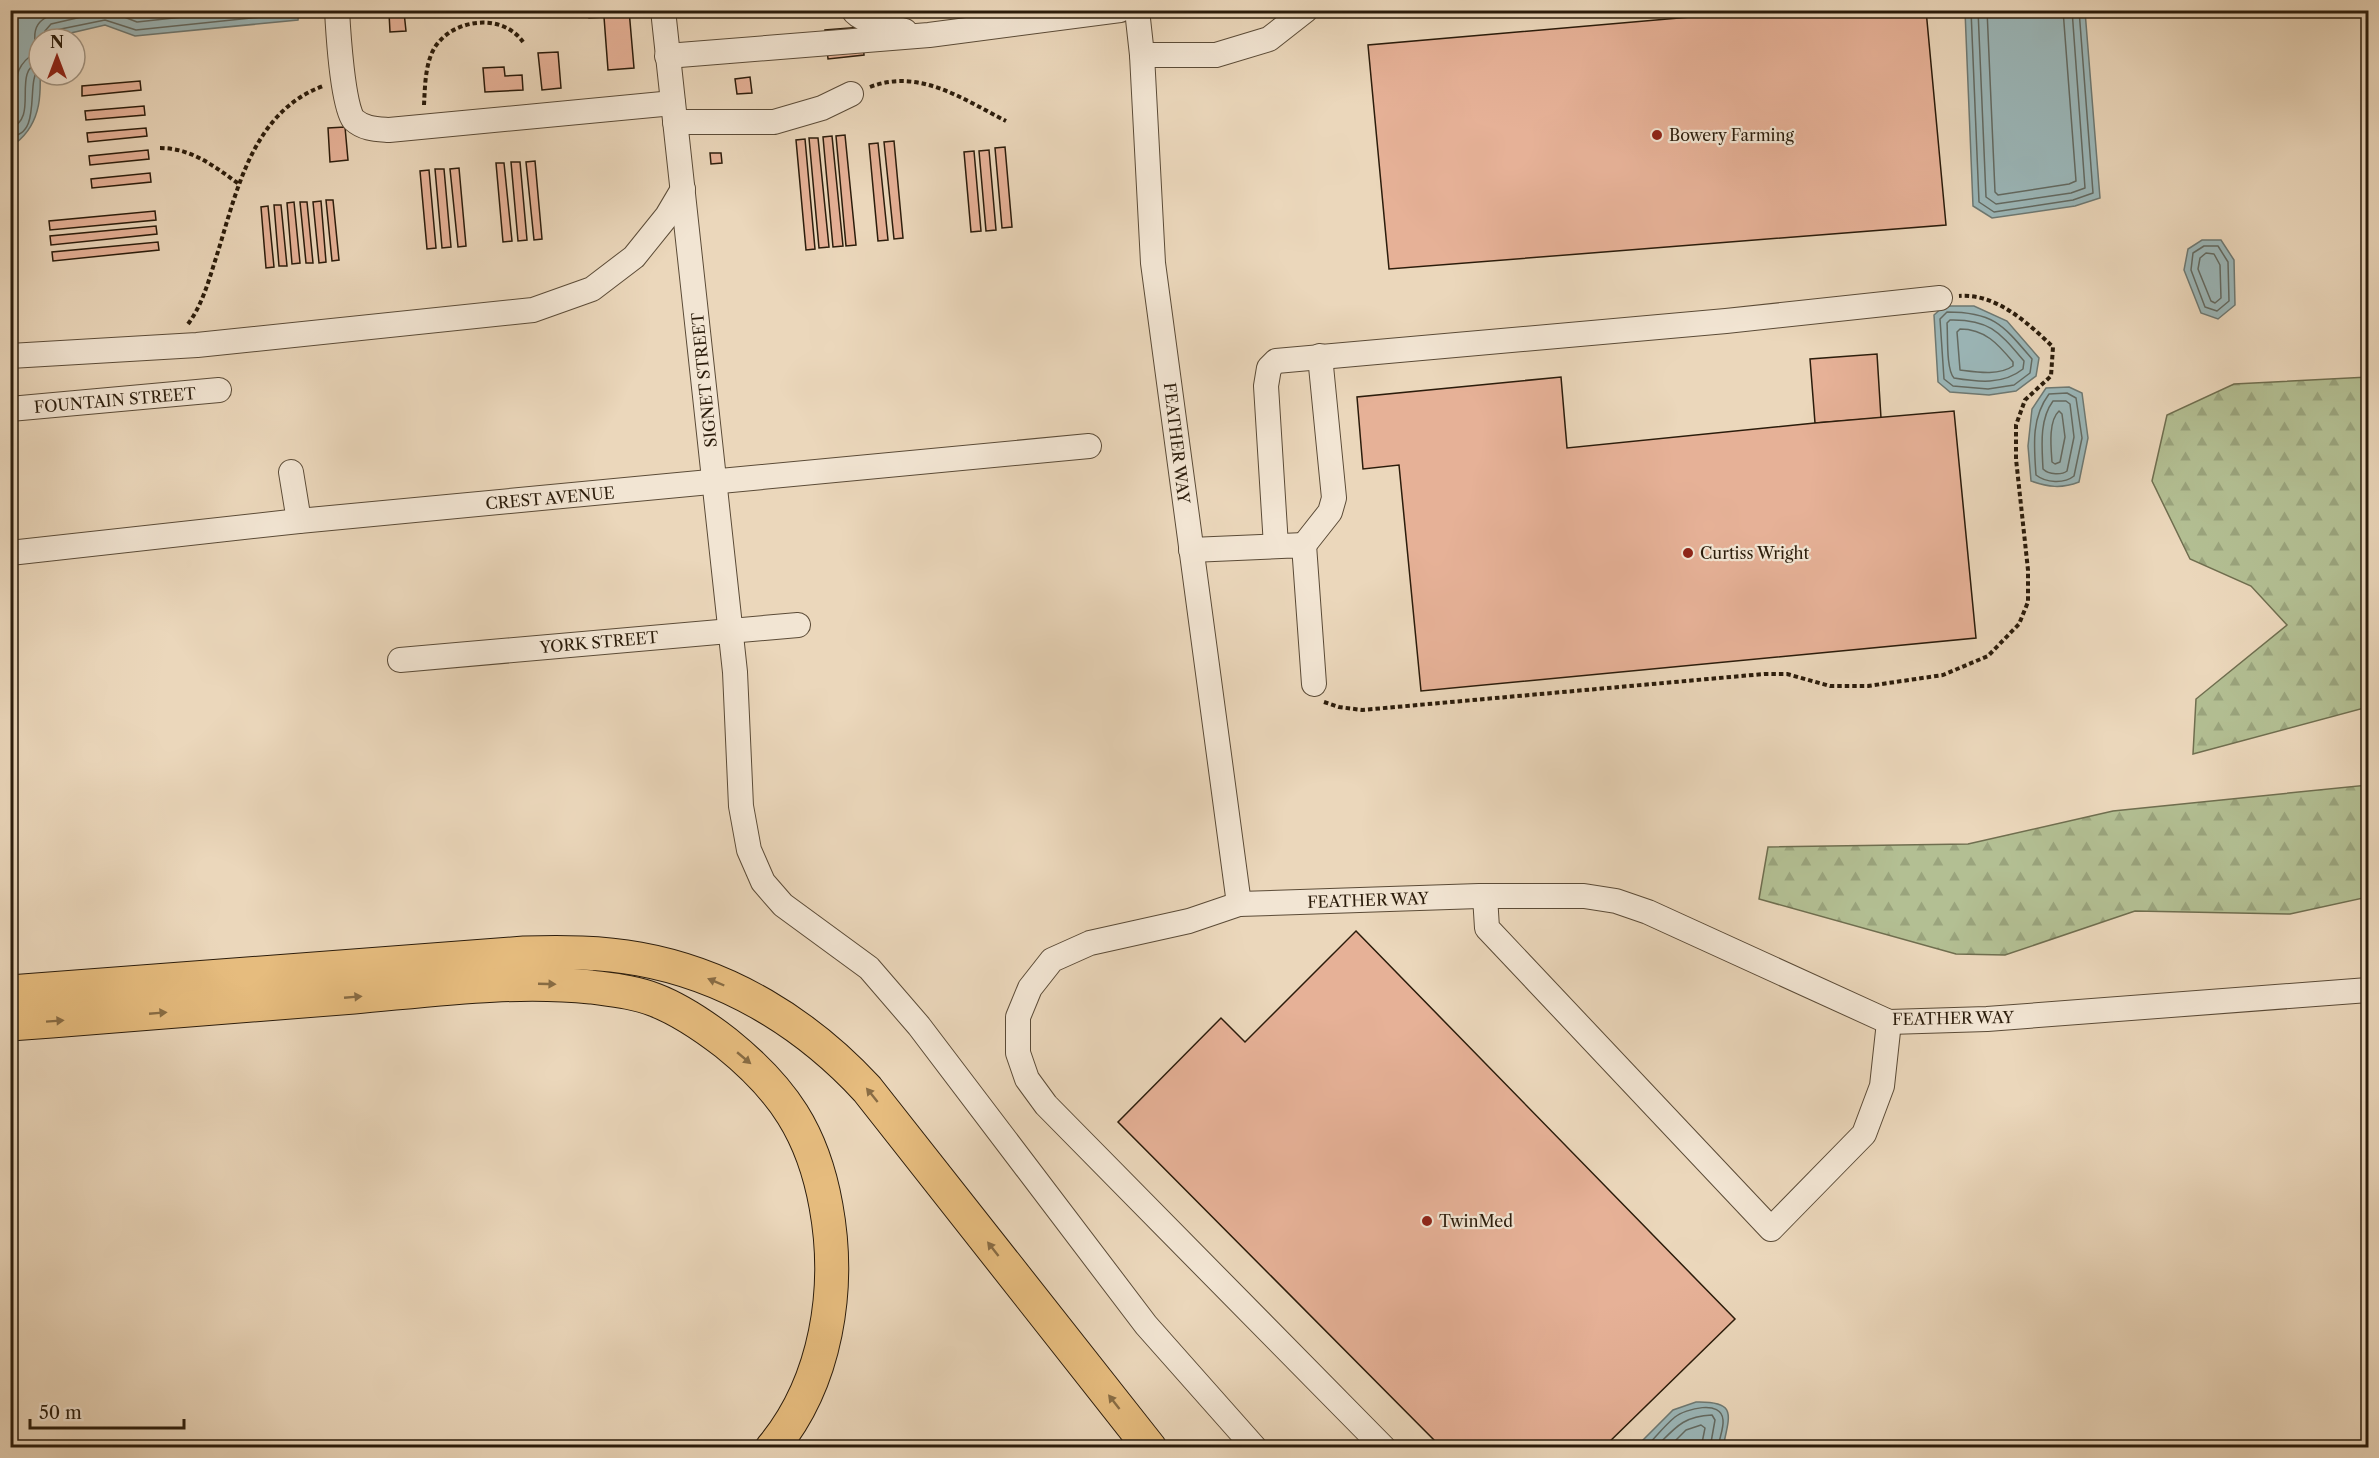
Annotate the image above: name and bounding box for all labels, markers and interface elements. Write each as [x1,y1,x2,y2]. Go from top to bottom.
north arrow [27,27,87,87]
text: N [50,32,64,52]
place label: Bowery Farming [1669,125,1795,145]
marker: Bowery Farming [1650,128,1664,142]
street label: SIGNET STREET [687,311,721,449]
street label: FEATHER WAY [1160,381,1194,505]
street label: FOUNTAIN STREET [33,383,197,417]
street label: CREST AVENUE [485,482,615,514]
place label: Curtiss Wright [1700,543,1809,563]
marker: Curtiss Wright [1681,546,1695,560]
street label: YORK STREET [538,627,659,657]
street label: FEATHER WAY [1307,888,1430,912]
one-way arrow [707,977,725,987]
one-way arrow [538,980,557,989]
one-way arrow [343,992,362,1002]
street label: FEATHER WAY [1892,1007,2015,1029]
one-way arrow [149,1008,168,1018]
one-way arrow [46,1016,65,1026]
one-way arrow [736,1051,751,1064]
one-way arrow [867,1088,879,1103]
place label: TwinMed [1439,1211,1513,1231]
marker: TwinMed [1420,1214,1434,1228]
one-way arrow [988,1241,1000,1256]
scale bar [30,1392,184,1430]
one-way arrow [1108,1394,1120,1409]
text: 50 m [39,1402,82,1424]

